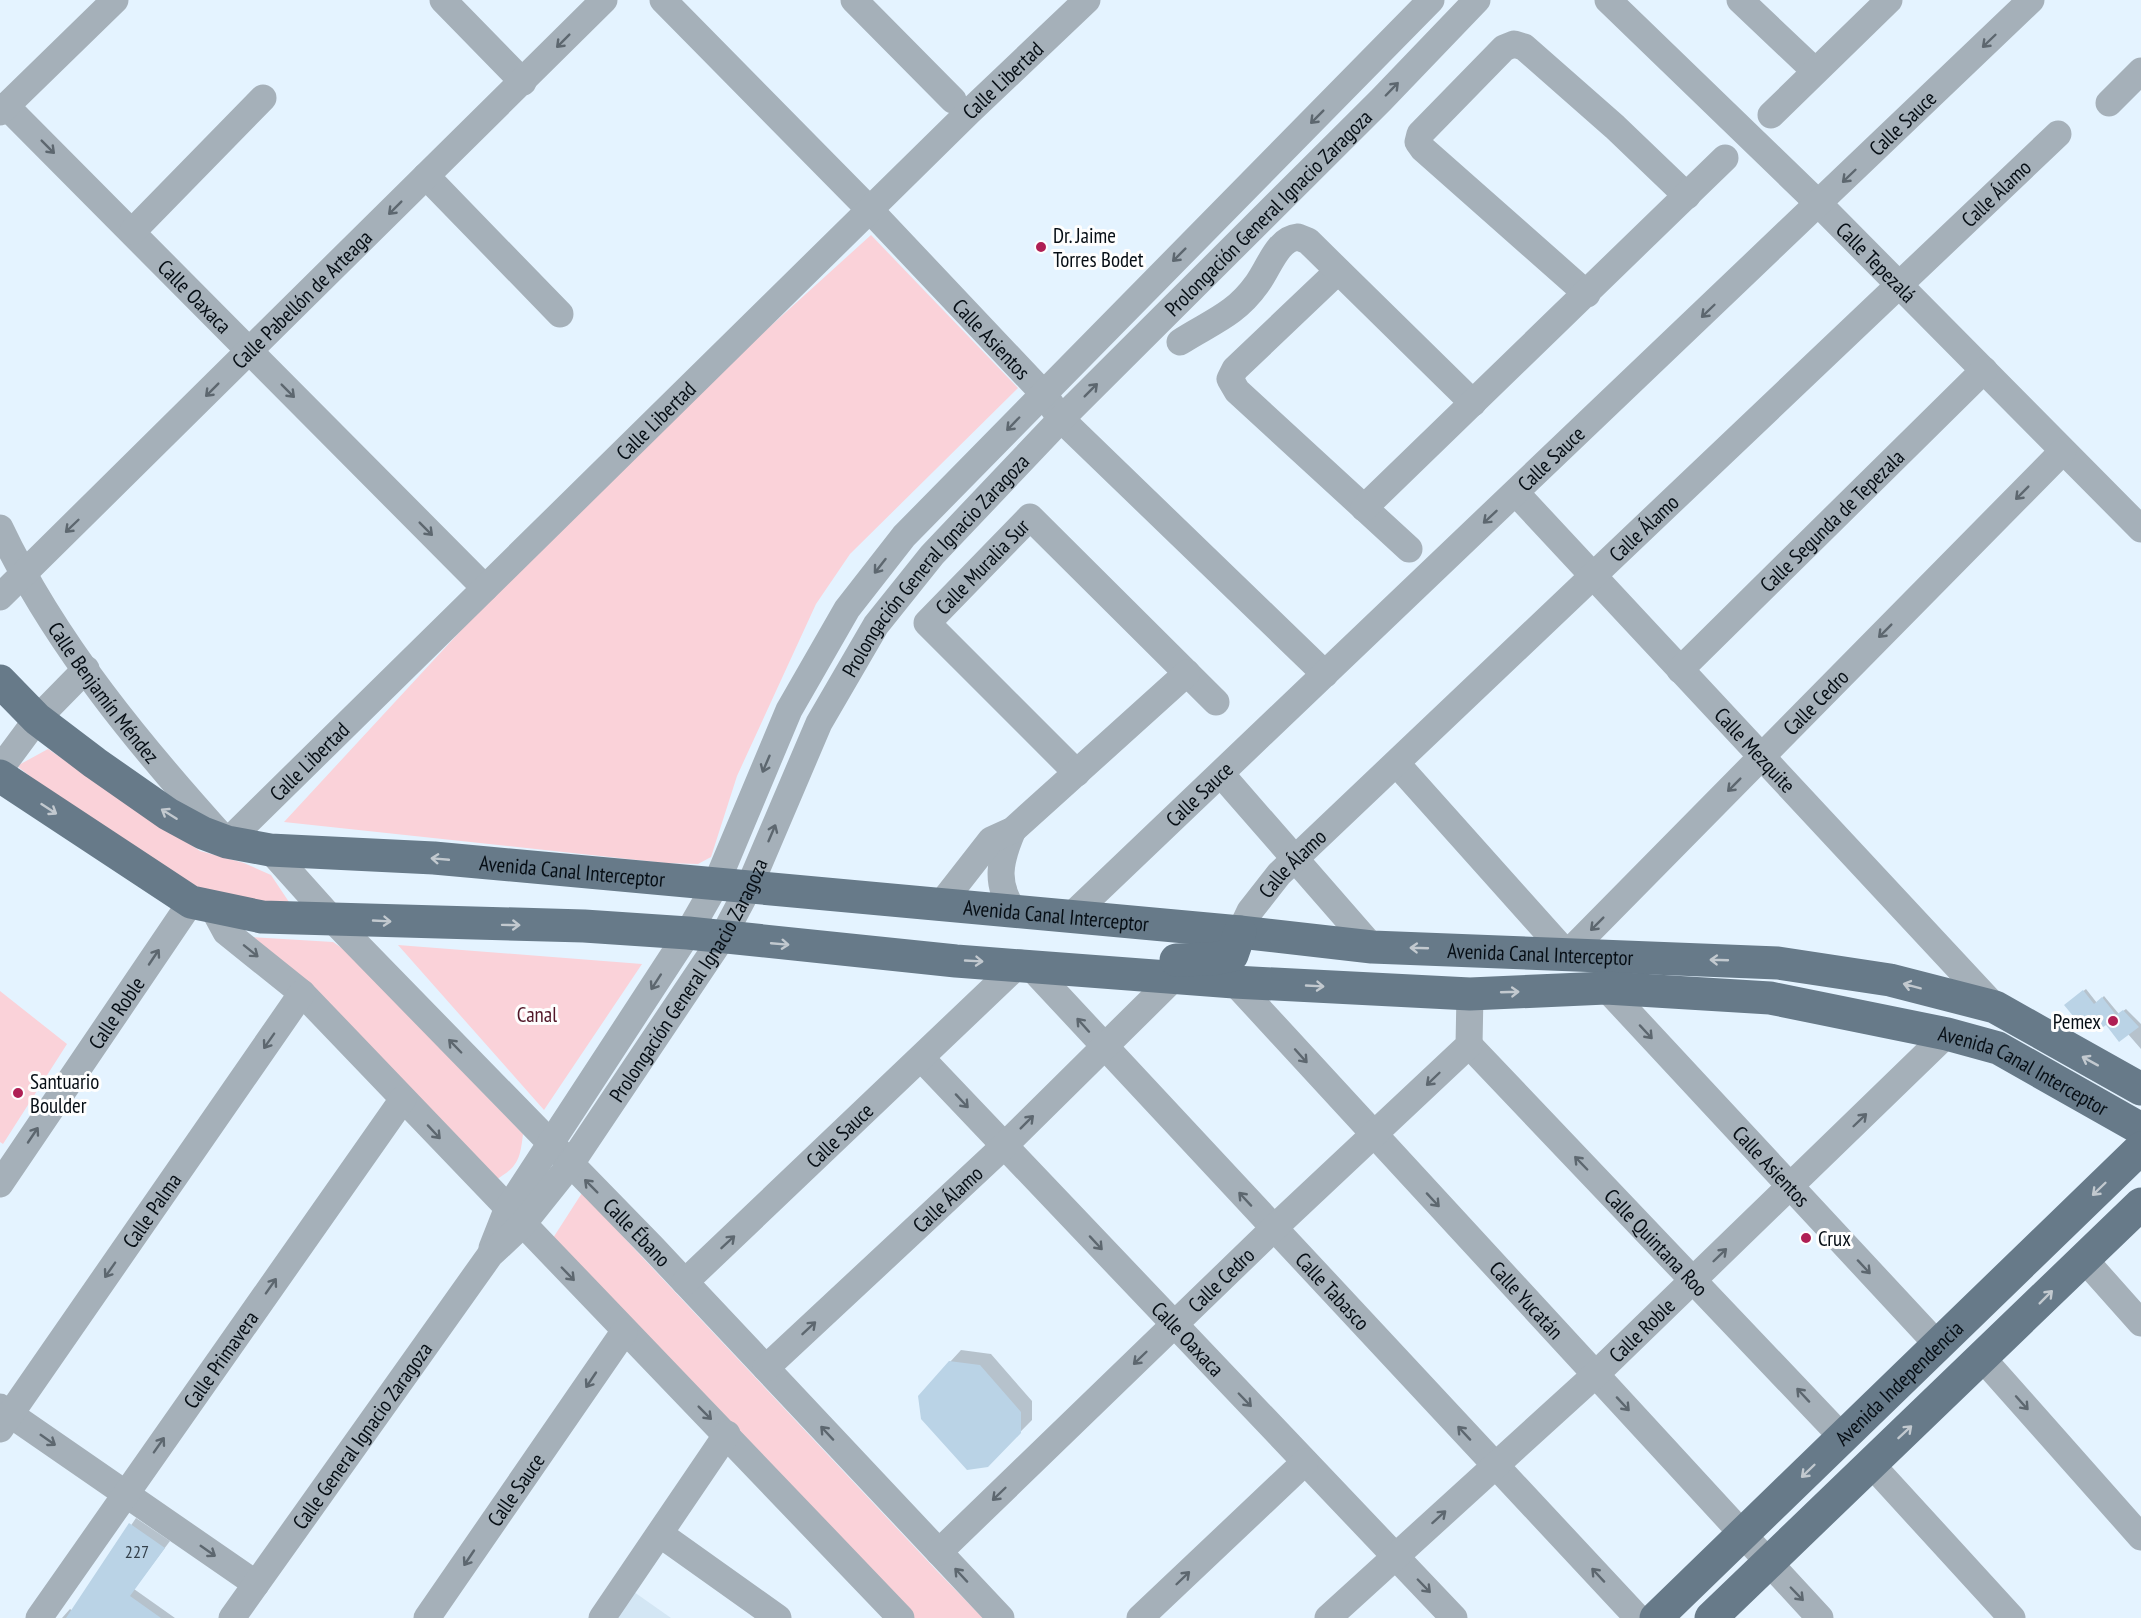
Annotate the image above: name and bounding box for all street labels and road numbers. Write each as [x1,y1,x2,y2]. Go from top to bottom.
street label: Calle Libertad [956,35,1049,125]
street label: Calle Sauce [1863,84,1942,161]
street label: Prolongación General Ignacio Zaragoza [1159,104,1377,322]
street label: Calle Álamo [1955,154,2036,232]
street label: Calle Tepezalá [1831,216,1922,308]
street label: Calle Pabellón de Arteaga [226,224,377,374]
street label: Calle Oaxaca [152,253,237,339]
street label: Calle Asientos [947,293,1036,385]
street label: Calle Libertad [610,375,701,466]
street label: Calle Sauce [1511,420,1590,497]
street label: Calle Segunda de Tepezala [1754,443,1909,597]
street label: Prolongación General Ignacio Zaragoza [835,448,1035,682]
street label: Calle Álamo [1603,488,1684,567]
street label: Calle Muralia Sur [929,513,1035,620]
street label: Calle Benjamín Méndez [42,617,166,769]
street label: Calle Cedro [1777,663,1854,741]
street label: Calle Mezquite [1709,701,1802,798]
street label: Calle Libertad [263,716,355,806]
street label: Calle Sauce [1160,755,1238,832]
street label: Calle Álamo [1252,823,1332,903]
street label: Avenida Canal Interceptor [478,849,666,893]
street label: Prolongación General Ignacio Zaragoza [603,854,773,1107]
street label: Avenida Canal Interceptor [962,893,1150,937]
street label: Avenida Canal Interceptor [1447,936,1634,971]
street label: Calle Roble [82,971,150,1054]
street label: Avenida Canal Interceptor [1936,1019,2114,1121]
street label: Calle Sauce [800,1097,879,1174]
street label: Calle Asientos [1727,1120,1816,1212]
street label: Calle Álamo [907,1160,988,1238]
street label: Calle Palma [116,1168,187,1253]
street label: Calle Quintana Roo [1599,1182,1714,1302]
street label: Calle Ébano [598,1192,677,1272]
street label: Calle Cedro [1182,1241,1260,1318]
street label: Calle Tabasco [1290,1246,1376,1336]
street label: Calle Yucatán [1484,1255,1570,1345]
street label: Calle Roble [1603,1292,1680,1368]
street label: Calle Oaxaca [1146,1295,1230,1382]
street label: Calle Primavera [177,1305,264,1413]
street label: Avenida Independencia [1829,1315,1969,1451]
street label: Calle General Ignacio Zaragoza [286,1337,437,1534]
street label: Calle Sauce [481,1448,550,1531]

